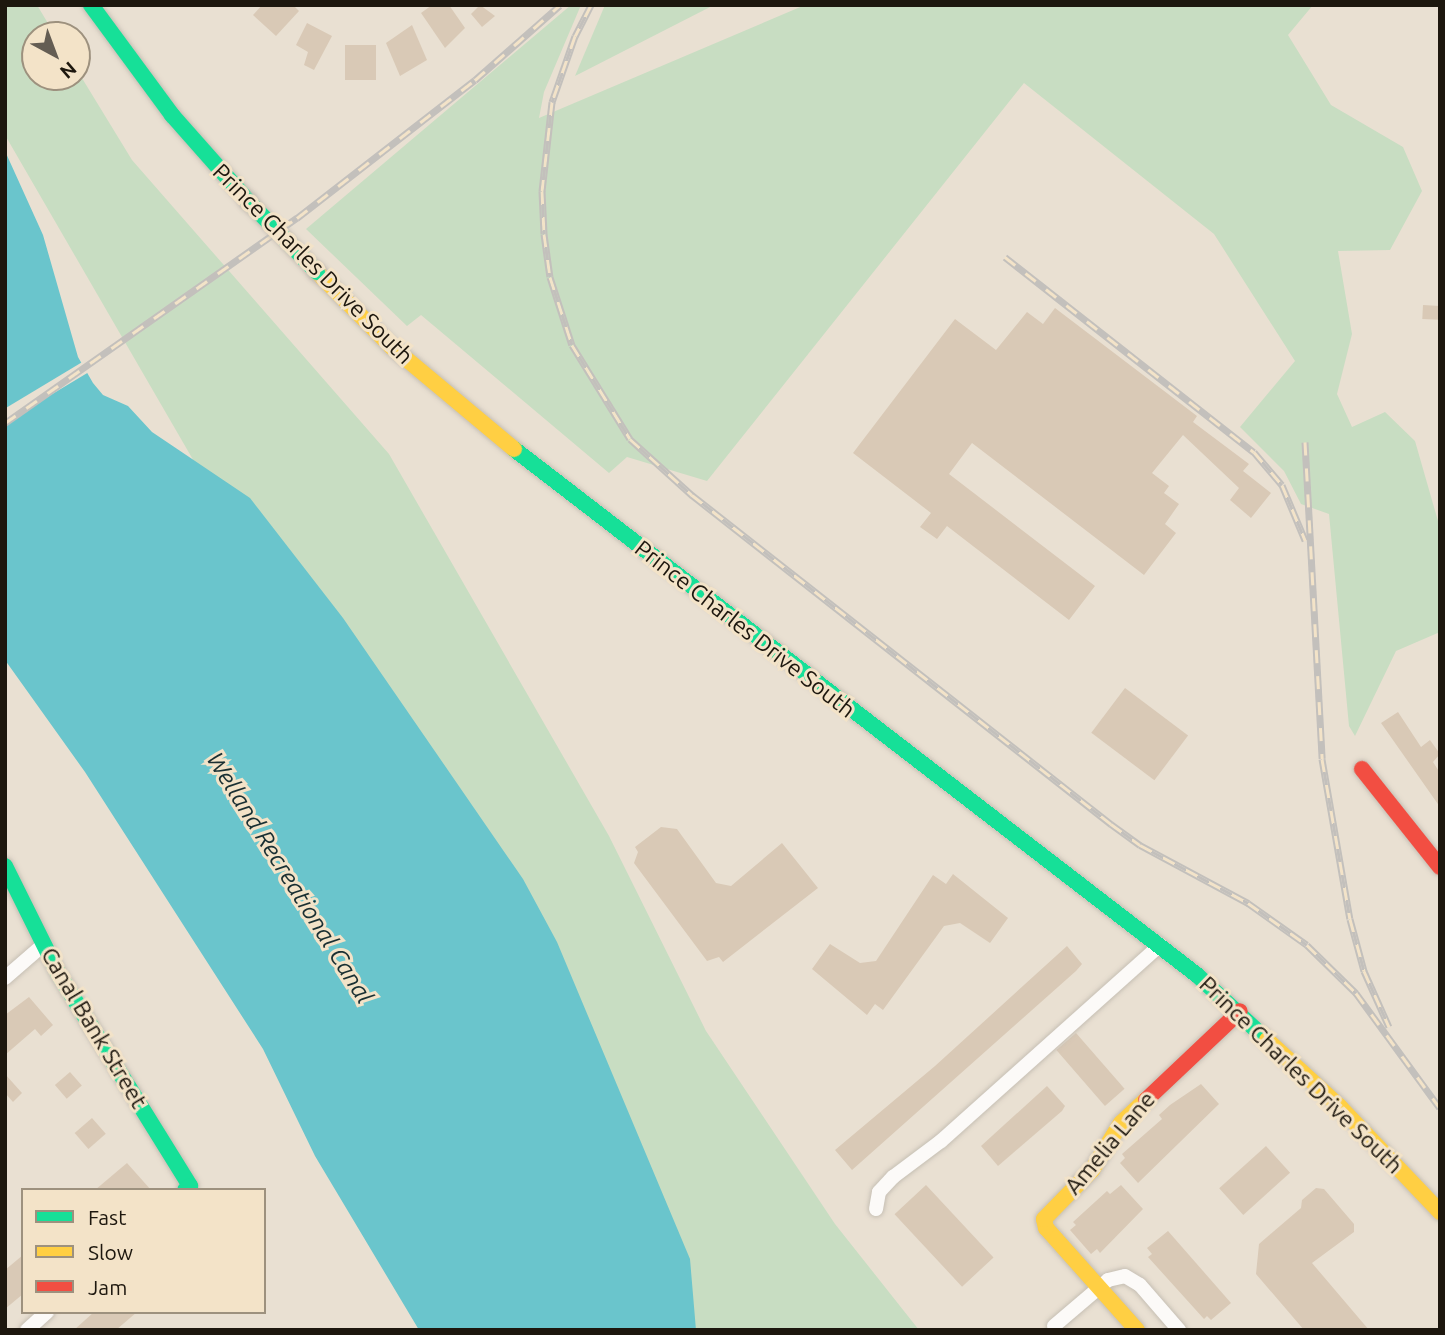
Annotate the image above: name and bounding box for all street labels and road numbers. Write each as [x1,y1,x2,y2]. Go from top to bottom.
street label: Prince Charles Drive South [207,158,419,370]
street label: Prince Charles Drive South [629,534,861,724]
street label: Canal Bank Street [35,943,153,1113]
street label: Prince Charles Drive South [1194,971,1408,1179]
street label: Amelia Lane [1059,1086,1161,1200]

